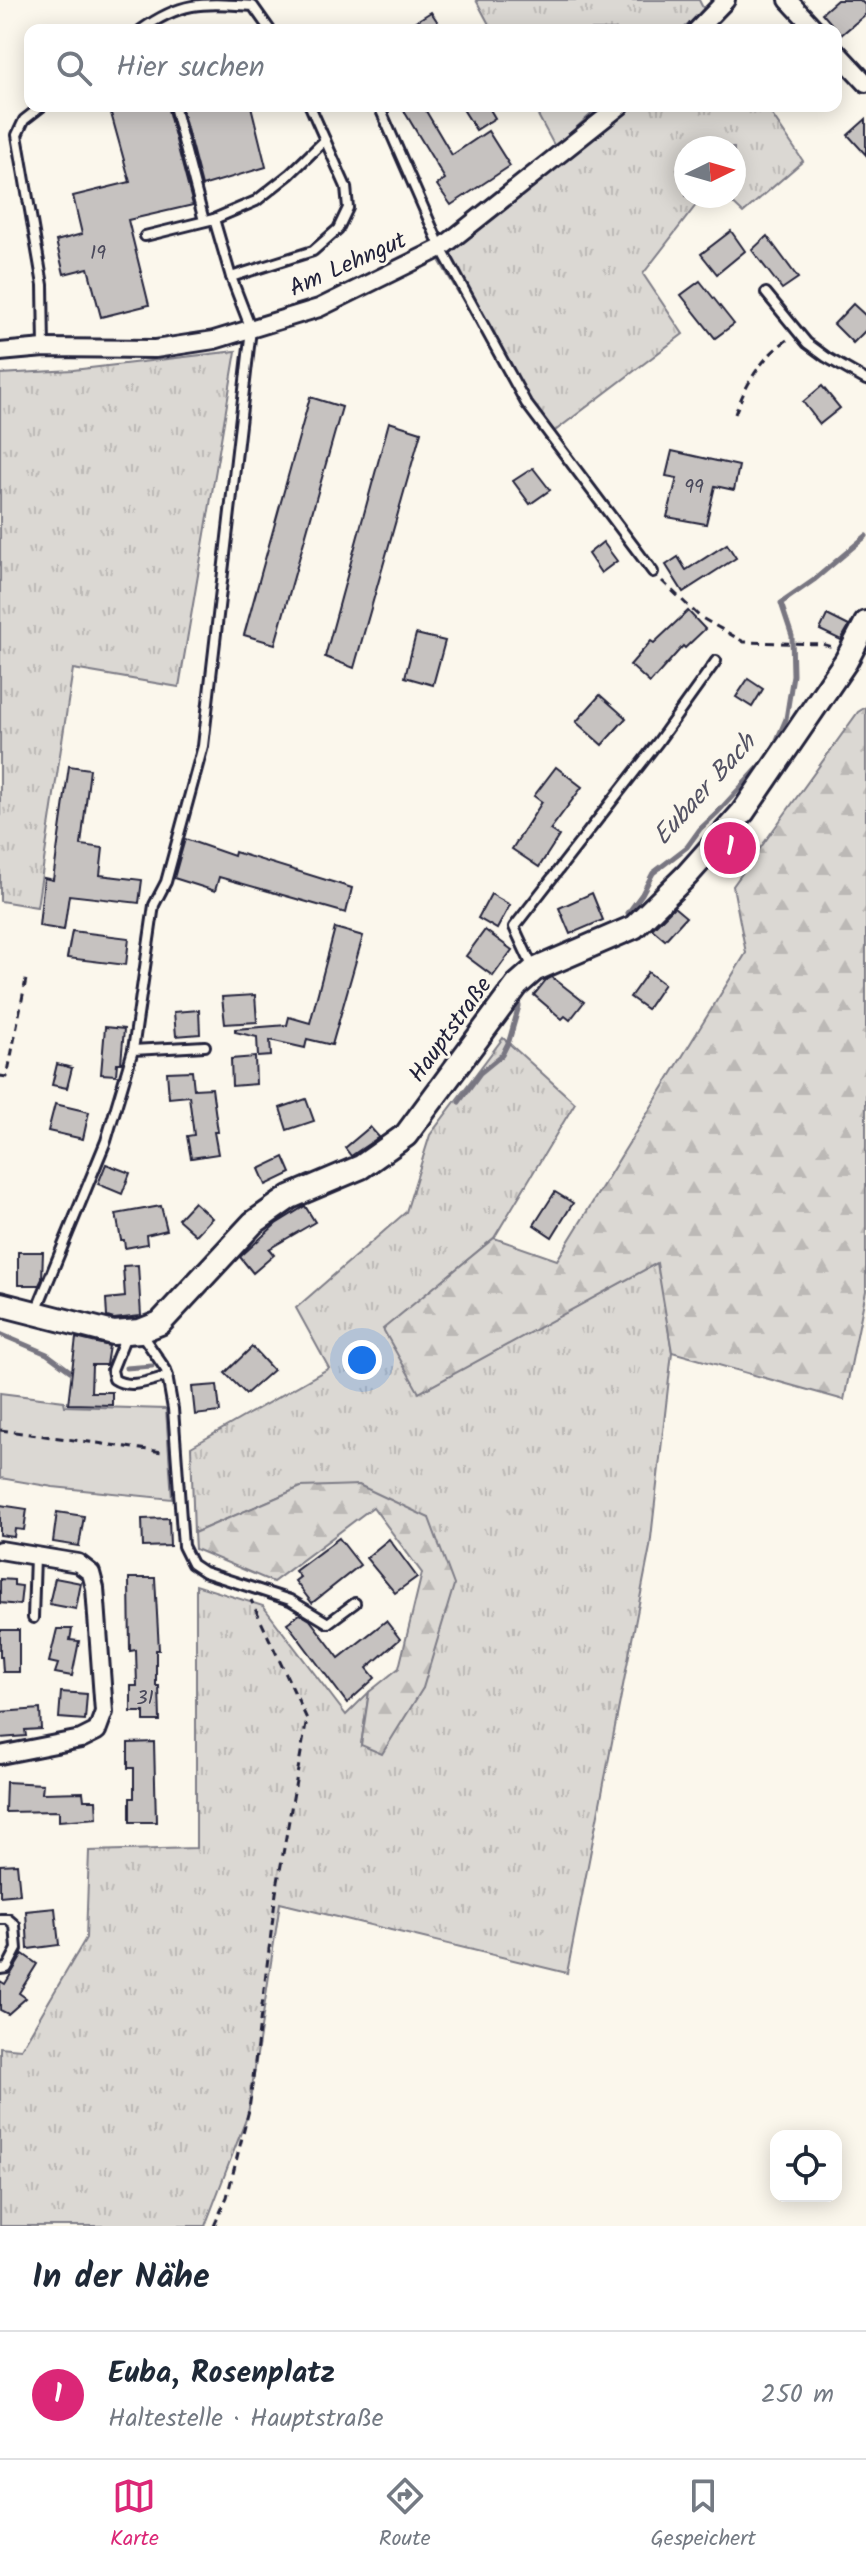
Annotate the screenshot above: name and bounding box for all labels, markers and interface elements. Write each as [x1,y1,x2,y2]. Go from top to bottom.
search box [24,24,842,112]
text: Hier suchen [116,44,265,92]
icon: search [52,46,96,90]
north arrow [674,136,746,208]
street label: Am Lehngut [283,221,414,308]
house number: 19 [90,238,106,270]
house number: 99 [684,472,704,504]
water label: Eubaer Bach [643,723,768,856]
pin: 1 [704,818,756,878]
street label: Hauptstraße [399,969,503,1091]
your location [342,1340,382,1380]
house number: 31 [136,1683,154,1715]
map controls [770,2130,842,2202]
button: locate [770,2130,842,2202]
text: In der Nähe [32,2251,210,2305]
text: Euba, Rosenplatz [108,2350,335,2398]
text: 1 [54,2374,62,2416]
text: 250 m [761,2374,834,2416]
text: Haltestelle · Hauptstraße [108,2398,384,2440]
tab: Karte [110,2474,159,2557]
tab: Route [379,2474,431,2557]
tab: Gespeichert [650,2474,756,2557]

